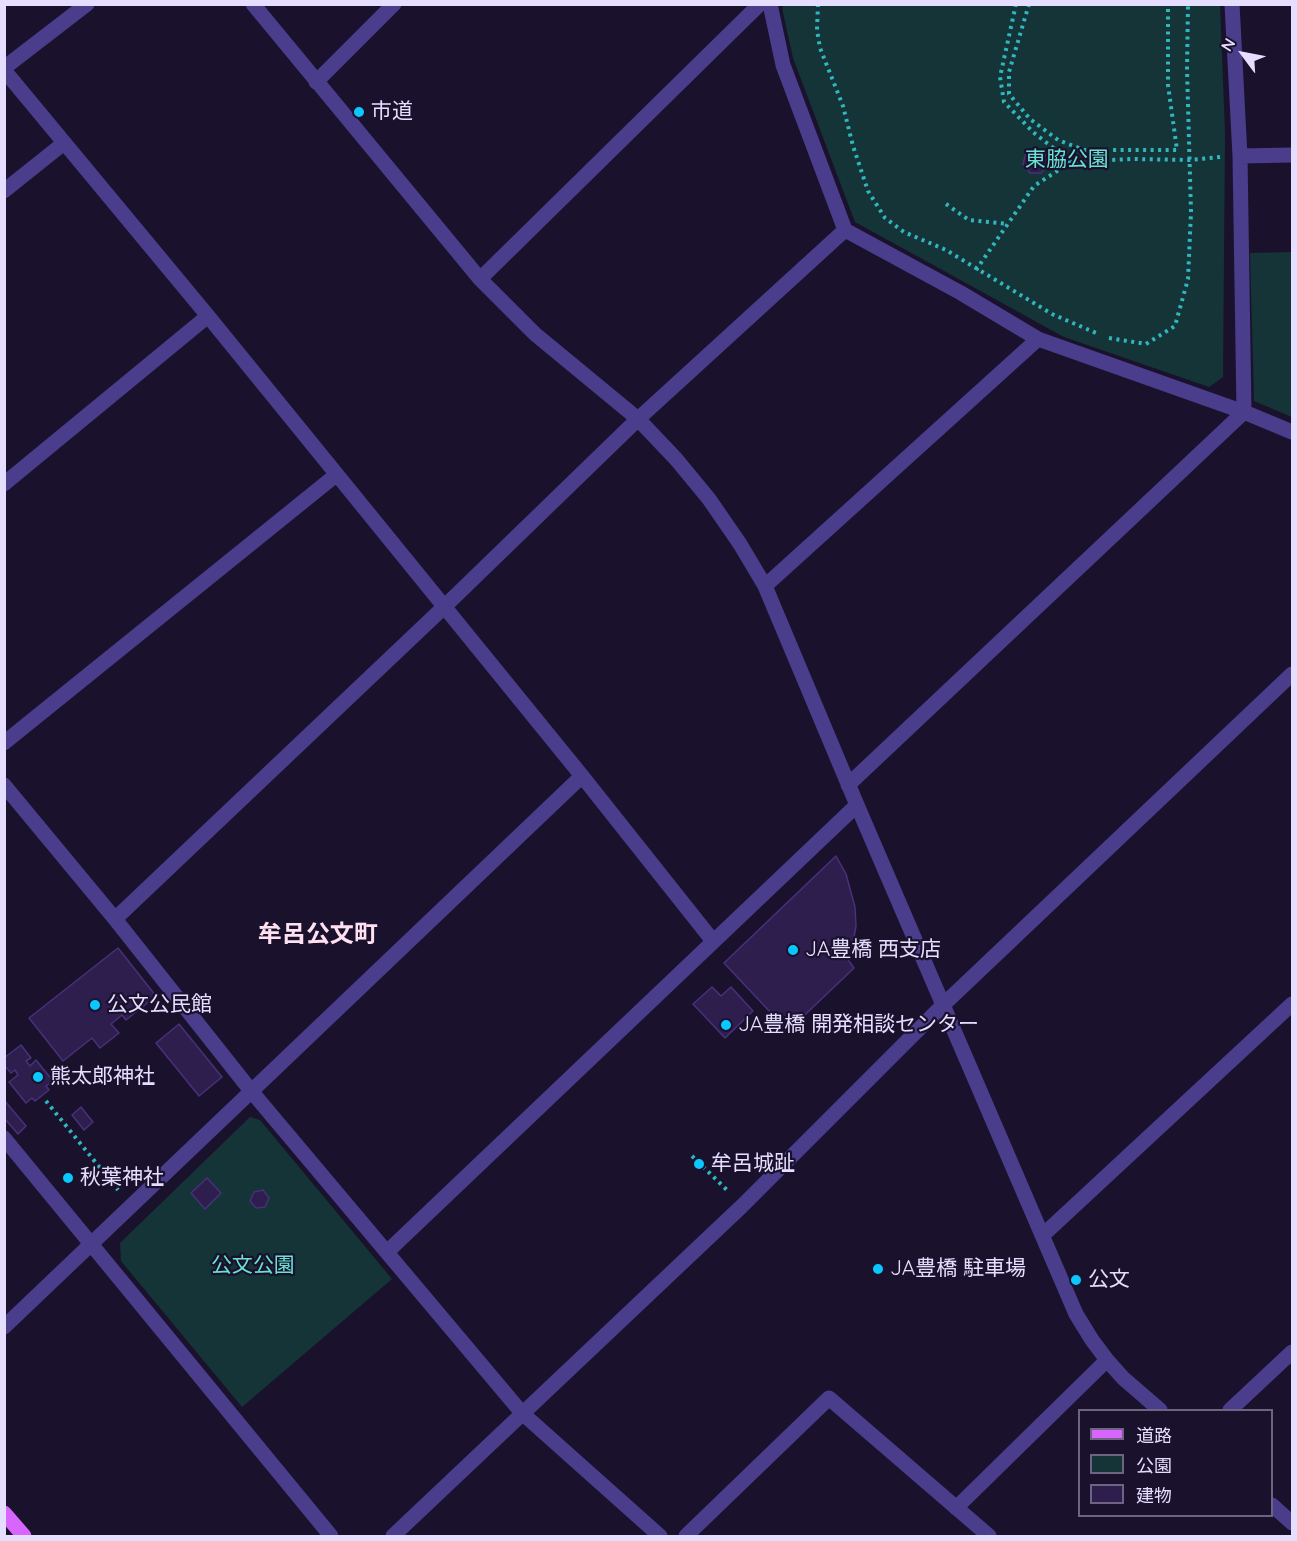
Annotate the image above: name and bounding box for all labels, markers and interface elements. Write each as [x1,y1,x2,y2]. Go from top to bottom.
north arrow [1213,24,1273,84]
text: N [1216,34,1239,55]
place label: 市道 [371,99,413,125]
marker: 市道 [352,105,366,119]
park label: 東脇公園 [1025,147,1109,173]
district label: 牟呂公文町 [258,921,378,949]
place label: JA豊橋 西支店 [805,937,941,963]
marker: JA豊橋 西支店 [786,943,800,957]
place label: 公文公民館 [107,992,212,1018]
marker: 公文公民館 [88,998,102,1012]
place label: JA豊橋 開発相談センター [738,1012,979,1038]
marker: JA豊橋 開発相談センター [719,1018,733,1032]
place label: 熊太郎神社 [50,1064,155,1090]
marker: 熊太郎神社 [31,1070,45,1084]
place label: 牟呂城趾 [711,1151,795,1177]
marker: 牟呂城趾 [692,1157,706,1171]
place label: 秋葉神社 [80,1165,164,1191]
marker: 秋葉神社 [61,1171,75,1185]
park label: 公文公園 [211,1253,295,1279]
place label: JA豊橋 駐車場 [890,1256,1026,1282]
marker: JA豊橋 駐車場 [871,1262,885,1276]
place label: 公文 [1088,1267,1130,1293]
marker: 公文 [1069,1273,1083,1287]
legend [1078,1409,1273,1517]
text: 道路 [1136,1424,1172,1447]
text: 公園 [1136,1454,1172,1477]
text: 建物 [1136,1484,1172,1507]

